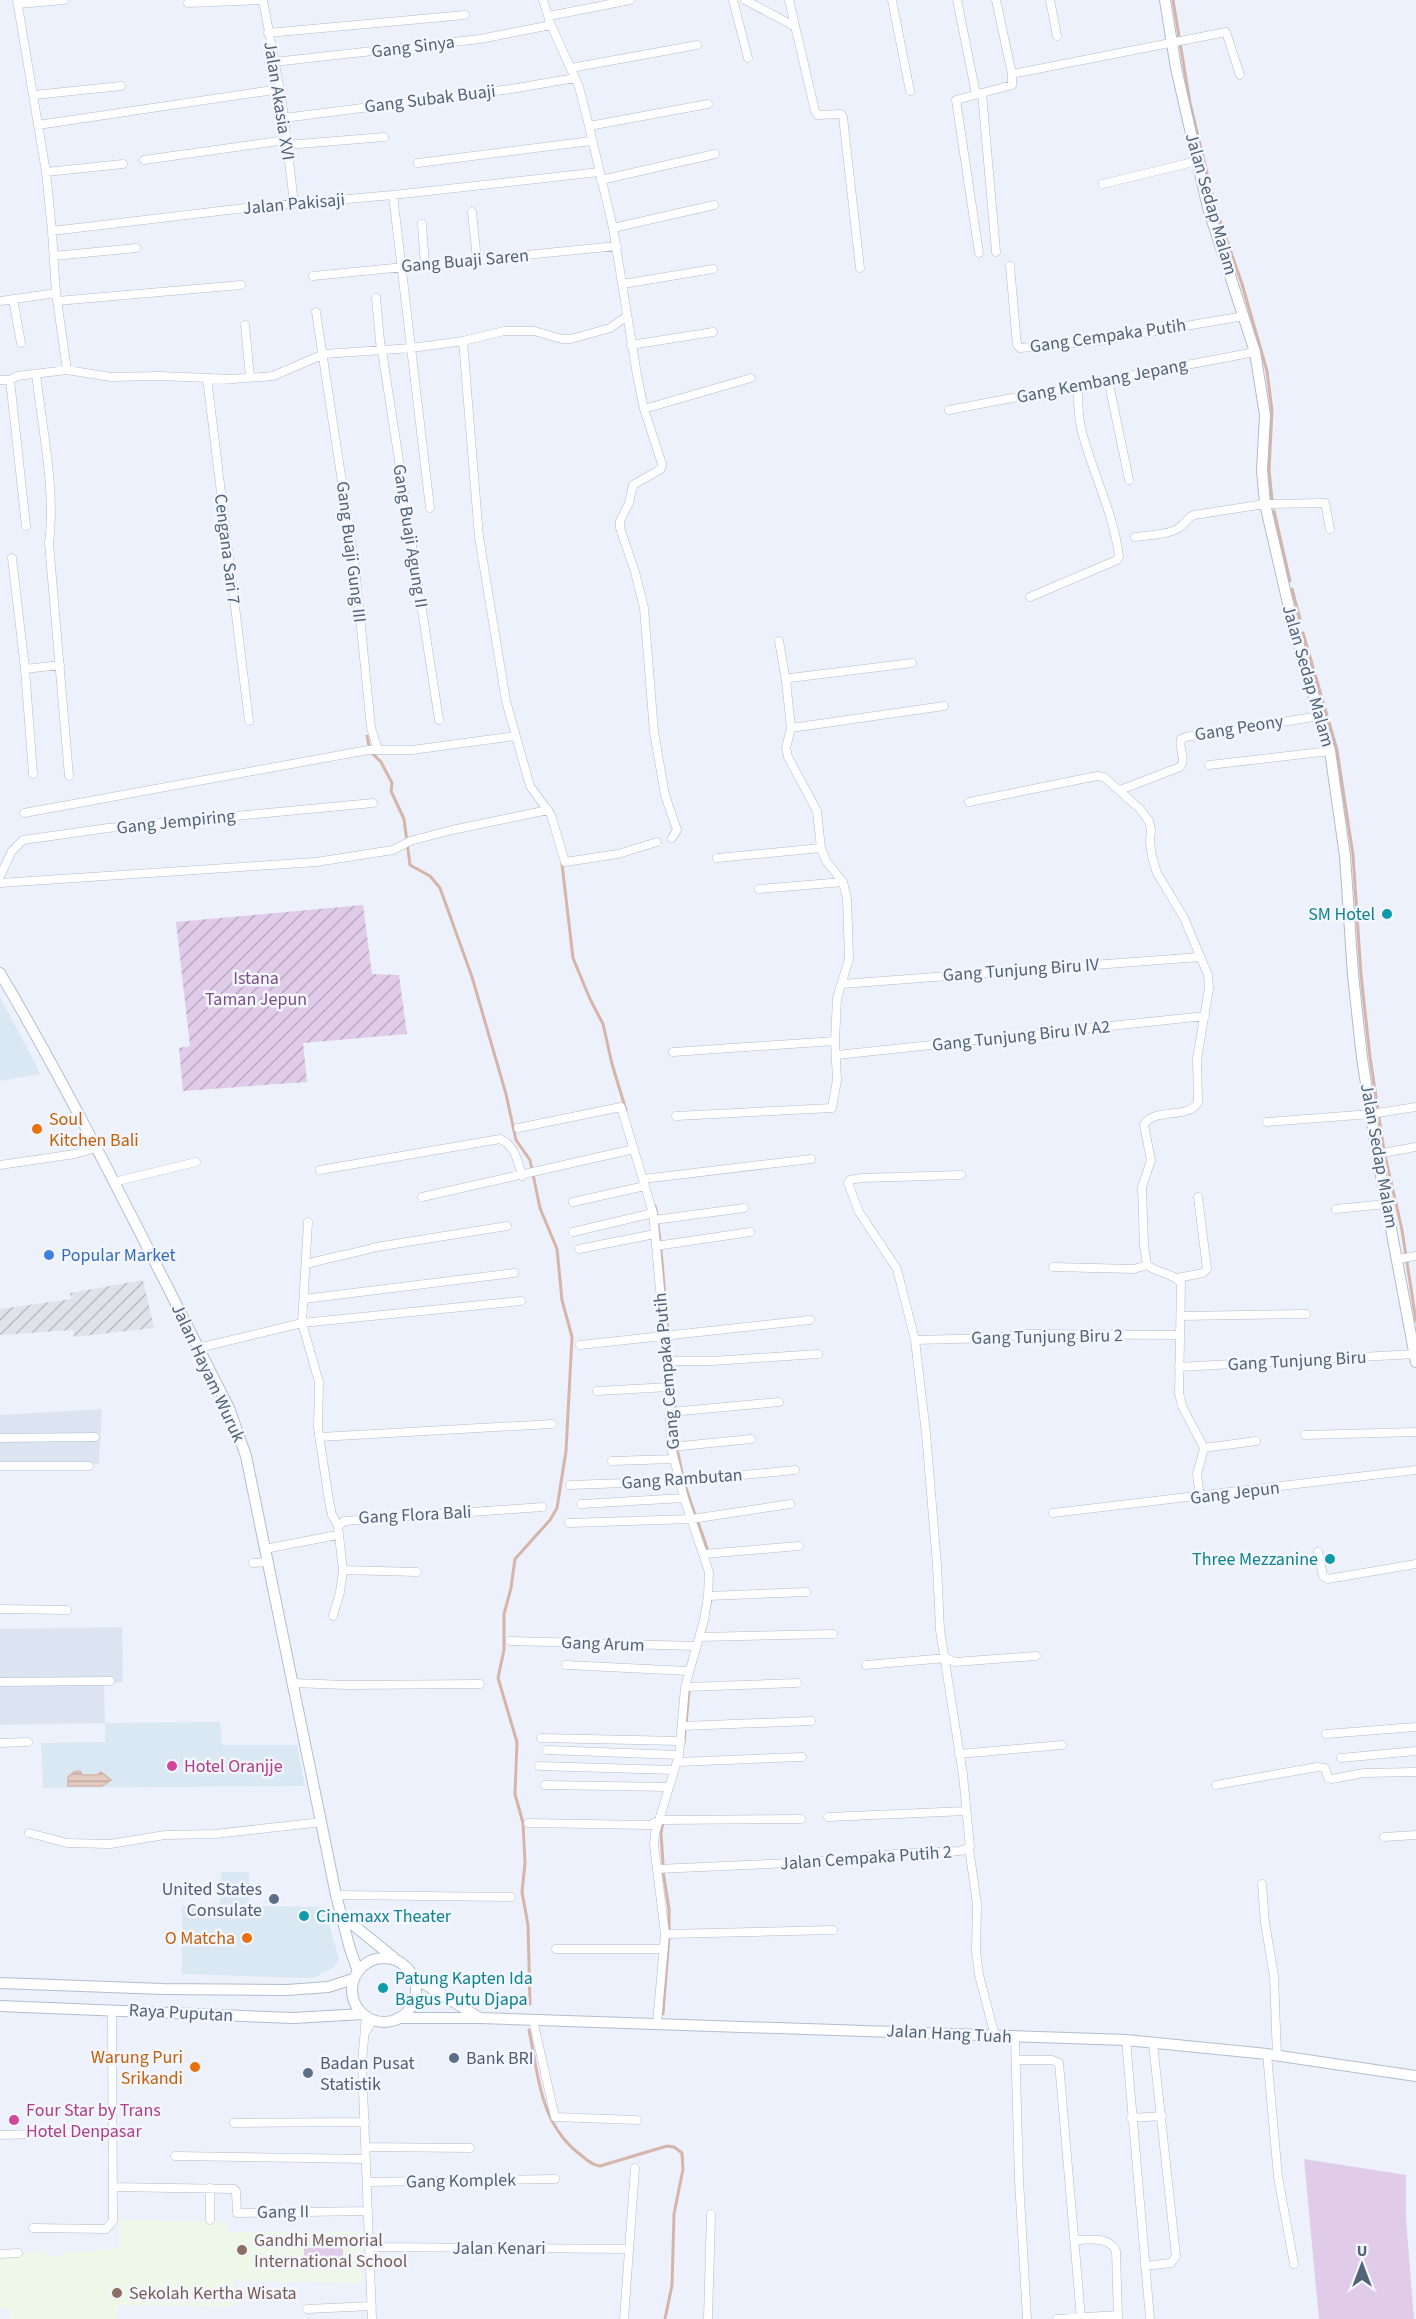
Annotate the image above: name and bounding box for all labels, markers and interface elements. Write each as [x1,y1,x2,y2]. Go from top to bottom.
street label: Gang Sinya [370,29,456,65]
street label: Jalan Akasia XVI [257,40,301,162]
street label: Gang Subak Buaji [363,79,497,119]
street label: Jalan Sedap Malam [1179,130,1243,278]
street label: Jalan Pakisaji [242,187,346,221]
street label: Gang Buaji Saren [400,243,530,279]
street label: Gang Cempaka Putih [1028,313,1188,359]
street label: Gang Kembang Jepang [1014,352,1190,410]
street label: Gang Buaji Agung II [386,462,434,610]
street label: Gang Buaji Gung III [330,480,372,624]
street label: Cengana Sari 7 [208,492,246,606]
street label: Jalan Sedap Malam [1276,602,1340,750]
street label: Gang Peony [1193,709,1286,747]
street label: Gang Jempiring [115,803,237,841]
place label: SM Hotel [1308,902,1375,927]
marker: SM Hotel [1380,907,1394,921]
street label: Gang Tunjung Biru IV [942,952,1101,988]
park label: Istana Taman Jepun [205,966,307,1012]
street label: Gang Tunjung Biru IV A2 [931,1014,1111,1058]
street label: Jalan Sedap Malam [1354,1082,1404,1230]
place label: Soul Kitchen Bali [49,1107,139,1153]
marker: Soul Kitchen Bali [30,1122,44,1136]
place label: Popular Market [61,1243,176,1268]
marker: Popular Market [42,1248,56,1262]
street label: Gang Cempaka Putih [648,1292,686,1450]
street label: Jalan Hayam Wuruk [165,1300,251,1446]
street label: Gang Tunjung Biru 2 [971,1323,1123,1351]
street label: Gang Tunjung Biru [1227,1345,1367,1377]
street label: Gang Rambutan [621,1462,743,1496]
street label: Gang Jepun [1189,1475,1281,1511]
street label: Gang Flora Bali [358,1500,472,1530]
place label: Three Mezzanine [1192,1547,1318,1572]
marker: Three Mezzanine [1323,1552,1337,1566]
street label: Gang Arum [561,1630,645,1658]
place label: Hotel Oranjje [184,1754,283,1779]
marker: Hotel Oranjje [165,1759,179,1773]
street label: Jalan Cempaka Putih 2 [779,1840,953,1876]
place label: United States Consulate [162,1877,262,1923]
marker: United States Consulate [267,1892,281,1906]
place label: Cinemaxx Theater [316,1904,452,1929]
marker: Cinemaxx Theater [297,1909,311,1923]
place label: O Matcha [165,1926,235,1951]
marker: O Matcha [240,1931,254,1945]
place label: Patung Kapten Ida Bagus Putu Djapa [395,1966,533,2012]
marker: Patung Kapten Ida Bagus Putu Djapa [376,1981,390,1995]
street label: Raya Puputan [128,1998,234,2028]
street label: Jalan Hang Tuah [886,2018,1012,2050]
place label: Warung Puri Srikandi [91,2045,183,2091]
place label: Bank BRI [466,2046,534,2071]
place label: Badan Pusat Statistik [320,2051,415,2097]
marker: Bank BRI [447,2051,461,2065]
marker: Warung Puri Srikandi [188,2060,202,2074]
marker: Badan Pusat Statistik [301,2066,315,2080]
place label: Four Star by Trans Hotel Denpasar [26,2098,161,2144]
marker: Four Star by Trans Hotel Denpasar [7,2113,21,2127]
street label: Gang Komplek [406,2168,516,2194]
street label: Gang II [257,2199,309,2225]
place label: Gandhi Memorial International School [254,2228,407,2274]
north arrow [1332,2235,1392,2295]
street label: Jalan Kenari [452,2236,546,2261]
text: U [1357,2240,1367,2262]
marker: Gandhi Memorial International School [235,2243,249,2257]
place label: Sekolah Kertha Wisata [129,2281,297,2306]
marker: Sekolah Kertha Wisata [110,2286,124,2300]

